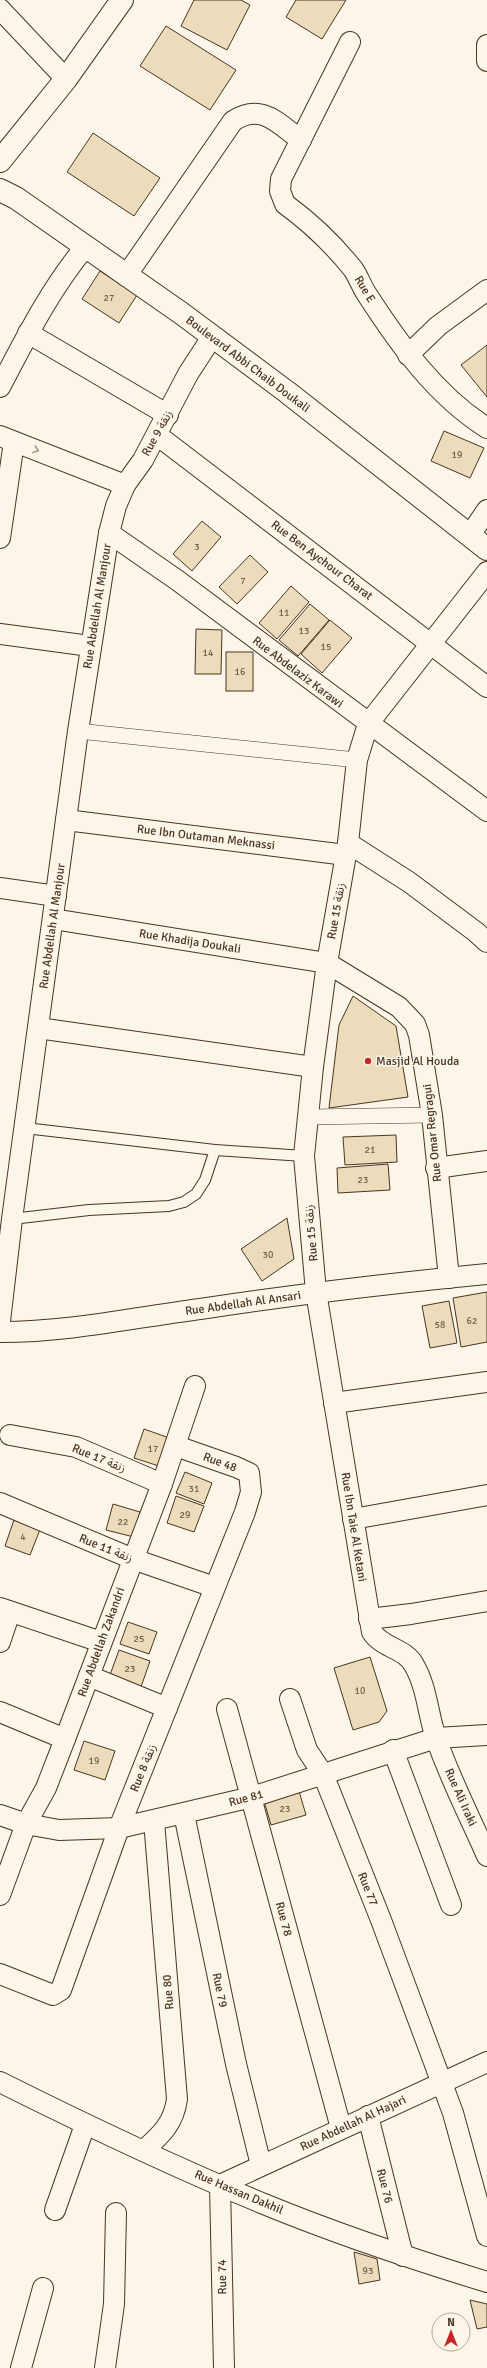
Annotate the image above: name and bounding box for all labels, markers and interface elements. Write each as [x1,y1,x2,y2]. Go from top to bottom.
street label: Rue E [351,273,379,306]
house number: 27 [104,292,114,304]
street label: Boulevard Abbi Chaib Doukali [183,313,313,416]
street label: Rue 9 زنقة [139,408,176,459]
one-way arrow [33,445,40,454]
house number: 19 [452,449,462,461]
street label: Rue Ben Aychour Charat [268,517,376,604]
house number: 3 [194,541,200,553]
street label: Rue Abdellah Al Manjour [80,542,115,670]
house number: 7 [240,575,246,587]
house number: 11 [279,607,289,619]
house number: 13 [299,625,309,637]
street label: Rue Abdelaziz Karawi [249,633,346,711]
house number: 15 [321,641,331,653]
house number: 14 [203,647,214,659]
house number: 16 [235,666,245,678]
street label: Rue Ibn Outaman Meknassi [136,822,276,853]
street label: Rue Abdellah Al Manjour [36,862,69,990]
street label: Rue 15 زنقة [324,882,349,940]
street label: Rue Khadija Doukali [138,926,242,957]
place label: Masjid Al Houda [376,1054,459,1069]
marker: Masjid Al Houda [363,1056,373,1066]
street label: Rue Omar Regragui [420,1083,445,1183]
house number: 21 [365,1144,375,1156]
house number: 23 [358,1174,368,1186]
street label: Rue 15 زنقة [302,1204,321,1262]
house number: 30 [263,1249,273,1261]
street label: Rue Abdellah Al Ansari [184,1288,302,1319]
house number: 62 [467,1315,477,1327]
house number: 58 [435,1319,445,1331]
street label: Rue 17 زنقة [70,1441,128,1476]
house number: 17 [148,1443,158,1455]
street label: Rue 48 [201,1449,239,1476]
street label: Rue Ibn Taie Al Ketani [337,1471,370,1583]
house number: 31 [189,1483,199,1495]
house number: 29 [180,1509,190,1521]
house number: 22 [118,1516,128,1528]
house number: 4 [20,1531,26,1543]
street label: Rue 11 زنقة [77,1531,135,1566]
street label: Rue Abdellah Zakandri [75,1585,128,1699]
house number: 25 [134,1633,144,1645]
house number: 23 [125,1663,135,1675]
house number: 10 [355,1685,365,1697]
street label: Rue 8 زنقة [127,1742,160,1794]
house number: 19 [89,1755,99,1767]
street label: Rue Ali Iraki [441,1766,480,1829]
street label: Rue 81 [227,1787,265,1810]
house number: 23 [280,1803,290,1815]
street label: Rue 77 [354,1870,381,1908]
street label: Rue 78 [272,1900,295,1938]
street label: Rue 79 [209,1971,230,2009]
street label: Rue 80 [159,1974,177,2010]
street label: Rue Abdellah Al Hajari [298,2092,409,2155]
street label: Rue Hassan Dakhil [192,2167,286,2218]
street label: Rue 76 [373,2167,396,2205]
street label: Rue 74 [215,2259,230,2295]
house number: 93 [363,2265,373,2277]
north arrow [431,2312,471,2352]
text: N [447,2316,455,2329]

